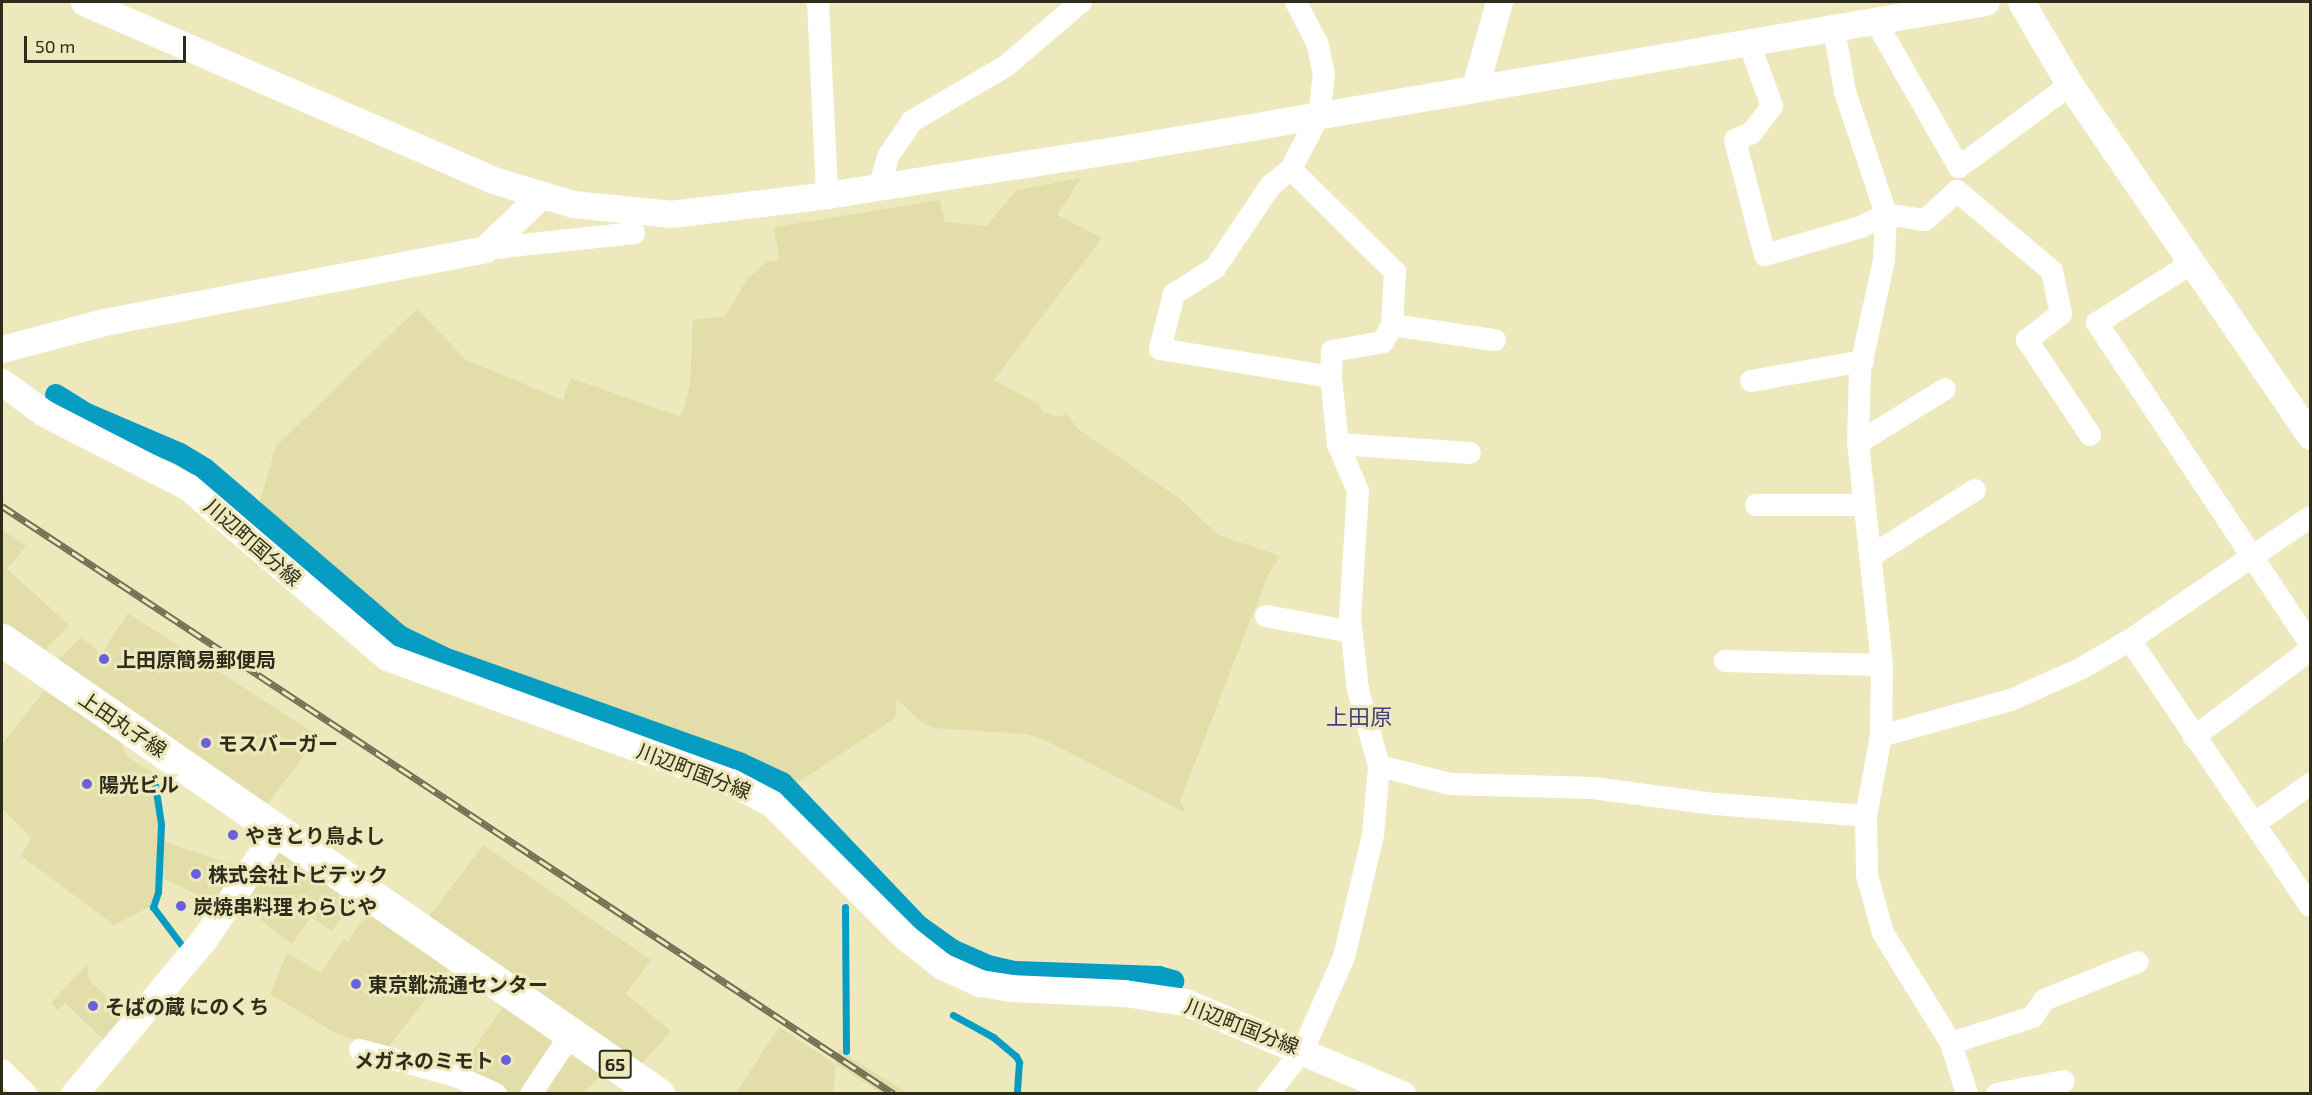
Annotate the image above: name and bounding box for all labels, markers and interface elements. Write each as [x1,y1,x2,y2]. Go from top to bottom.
scale bar [27,24,189,62]
text: 50 m [35,35,75,57]
street label: 川辺町国分線 [200,494,306,590]
place label: 上田原簡易郵便局 [116,647,276,671]
marker: 上田原簡易郵便局 [97,652,111,666]
street label: 上田丸子線 [75,686,171,762]
district label: 上田原 [1326,704,1392,730]
place label: モスバーガー [218,731,338,755]
marker: モスバーガー [199,736,213,750]
street label: 川辺町国分線 [634,738,754,804]
place label: 陽光ビル [99,772,179,796]
marker: 陽光ビル [80,777,94,791]
place label: やきとり鳥よし [245,823,385,847]
marker: やきとり鳥よし [226,828,240,842]
place label: 株式会社トビテック [208,862,388,886]
marker: 株式会社トビテック [189,867,203,881]
place label: 炭焼串料理 わらじや [193,894,377,918]
marker: 炭焼串料理 わらじや [174,899,188,913]
place label: 東京靴流通センター [368,972,548,996]
marker: 東京靴流通センター [349,977,363,991]
street label: 川辺町国分線 [1182,993,1302,1059]
place label: そばの蔵 にのくち [105,994,269,1018]
marker: そばの蔵 にのくち [86,999,100,1013]
place label: メガネのミモト [354,1048,494,1072]
road number: 65 [598,1049,632,1079]
marker: メガネのミモト [499,1053,513,1067]

